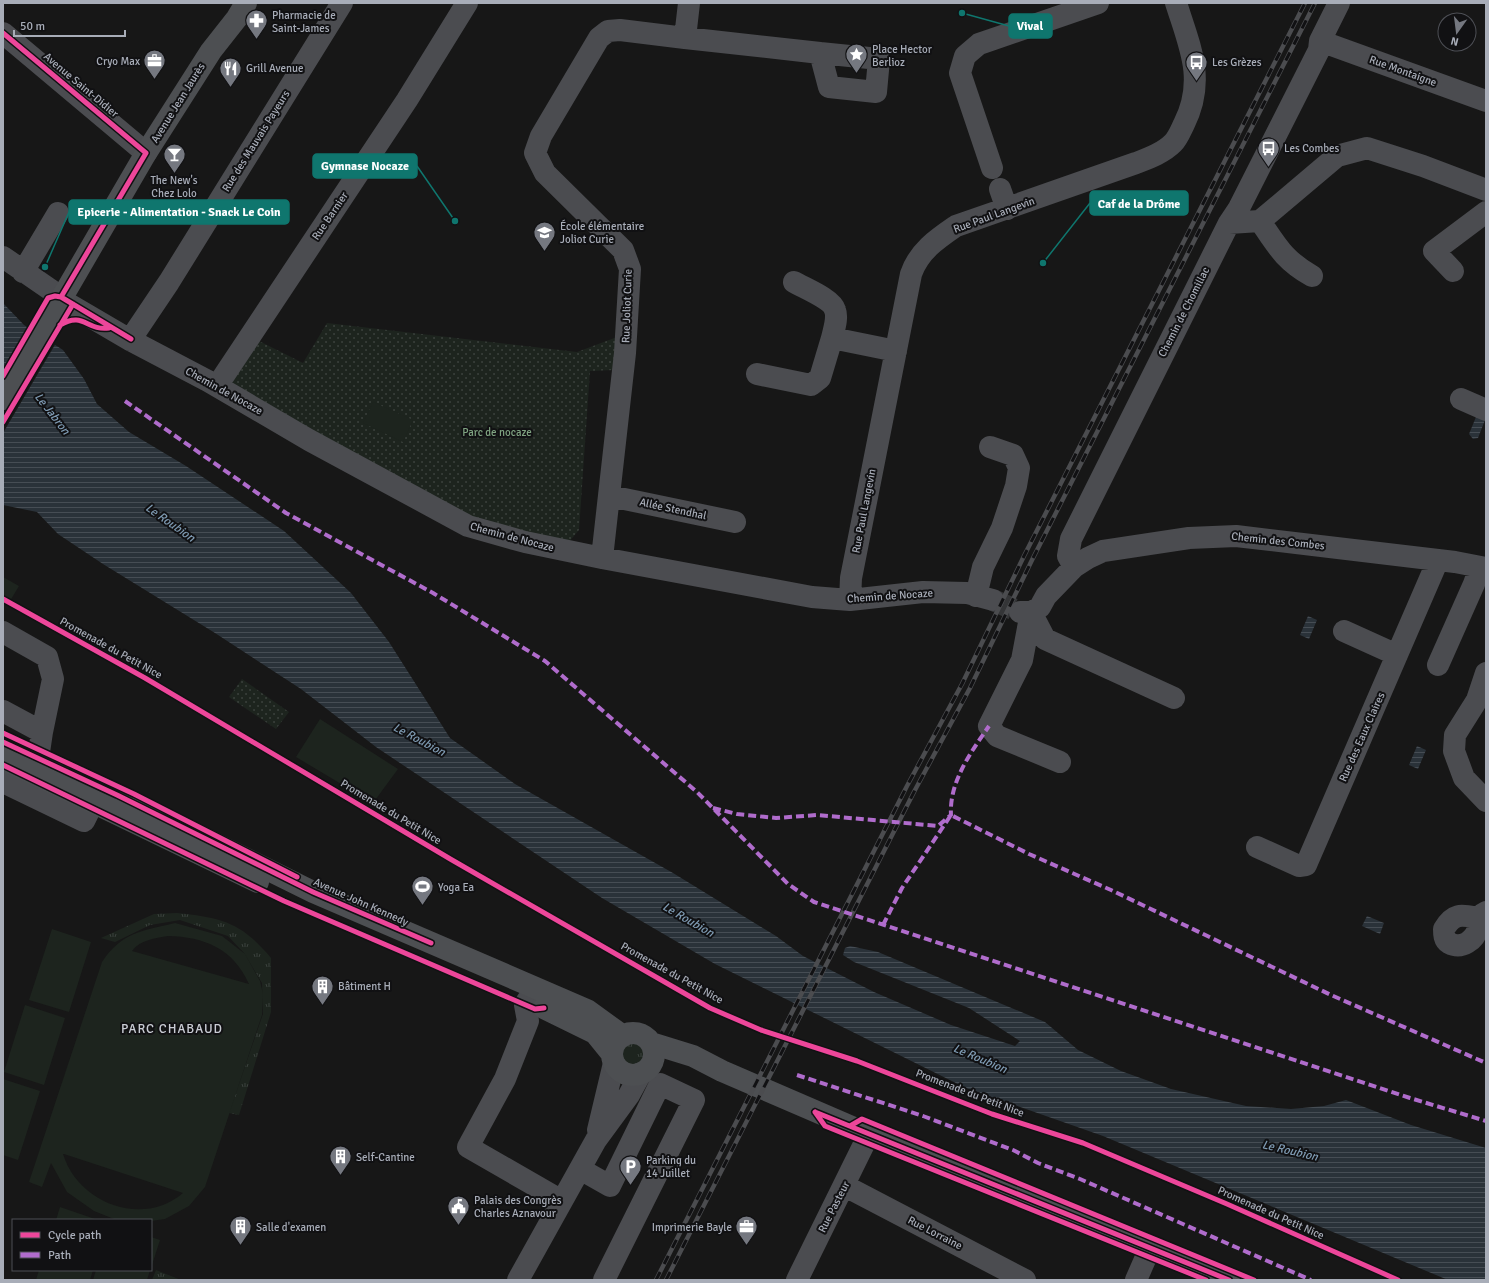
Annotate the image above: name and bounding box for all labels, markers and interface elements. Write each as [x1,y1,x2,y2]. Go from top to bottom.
pharmacy icon: Pharmacie de Saint-James [244,8,270,41]
place label: Pharmacie de Saint-James [272,9,336,35]
scale bar [14,12,125,38]
north arrow [1437,12,1477,52]
callout: Vival [1009,14,1052,38]
text: 50 m [20,19,45,34]
text: Vival [1017,19,1043,34]
text: N [1449,34,1460,48]
place icon: Place Hector Berlioz [843,42,869,75]
place label: Place Hector Berlioz [872,43,932,69]
office icon: Cryo Max [142,48,168,81]
bus stop icon: Les Grèzes [1183,49,1209,82]
street label: Avenue Saint-Didier [41,50,121,120]
street label: Rue Montaigne [1368,53,1438,89]
place label: Cryo Max [96,55,140,68]
restaurant icon: Grill Avenue [217,55,243,88]
place label: Les Grèzes [1212,56,1262,69]
street label: Avenue Jean Jaurès [148,61,208,145]
place label: Grill Avenue [246,62,303,75]
street label: Rue des Mauvais Payeurs [219,88,293,194]
bus stop icon: Les Combes [1256,135,1282,168]
bar icon: The New's Chez Lolo [161,141,187,174]
place label: Les Combes [1284,142,1340,155]
callout: Gymnase Nocaze [313,154,417,178]
text: Gymnase Nocaze [321,159,409,174]
place label: The New's Chez Lolo [150,174,198,200]
street label: Rue Barnier [309,190,351,242]
callout: Caf de la Drôme [1090,191,1188,215]
street label: Rue Paul Langevin [951,194,1037,236]
text: Caf de la Drôme [1098,197,1180,212]
callout: Epicerie - Alimentation - Snack Le Coin [69,200,289,224]
text: Epicerie - Alimentation - Snack Le Coin [77,205,281,220]
school or university icon: École élémentaire Joliot Curie [532,219,558,252]
place label: École élémentaire Joliot Curie [560,219,644,246]
street label: Chemin de Chomillac [1156,265,1212,359]
street label: Rue Joliot Curie [619,269,635,343]
street label: Chemin de Nocaze [183,364,265,418]
water label: Le Jabron [31,390,73,438]
park label: Parc de nocaze [462,426,532,439]
street label: Rue Paul Langevin [849,468,879,554]
street label: Allée Stendhal [638,496,708,522]
water label: Le Roubion [142,501,198,546]
street label: Chemin de Nocaze [469,520,555,554]
street label: Chemin des Combes [1231,530,1326,552]
street label: Chemin de Nocaze [847,587,933,605]
street label: Promenade du Petit Nice [58,614,164,682]
street label: Rue des Eaux Claires [1336,690,1388,784]
water label: Le Roubion [390,720,448,760]
street label: Promenade du Petit Nice [338,777,444,847]
sports icon: Yoga Ea [410,874,436,907]
street label: Avenue John Kennedy [312,875,411,929]
place label: Yoga Ea [438,881,475,894]
water label: Le Roubion [660,899,717,941]
street label: Promenade du Petit Nice [619,939,725,1007]
building icon: Bâtiment H [310,973,336,1006]
place label: Bâtiment H [338,980,391,993]
district label: PARC CHABAUD [121,1021,223,1037]
water label: Le Roubion [951,1041,1009,1077]
street label: Promenade du Petit Nice [914,1066,1026,1120]
water label: Le Roubion [1261,1137,1320,1165]
building icon: Self-Cantine [327,1144,353,1177]
place label: Self-Cantine [356,1151,415,1164]
parking icon: Parking du 14 Juillet [617,1153,643,1186]
place label: Parking du 14 Juillet [646,1154,696,1180]
street label: Rue Pasteur [815,1179,853,1235]
street label: Promenade du Petit Nice [1216,1184,1326,1242]
public building icon: Palais des Congrès Charles Aznavour [445,1193,471,1226]
place label: Palais des Congrès Charles Aznavour [474,1194,562,1220]
building icon: Salle d'examen [227,1214,253,1247]
office icon: Imprimerie Bayle [734,1214,760,1247]
street label: Rue Lorraine [906,1214,964,1252]
legend [12,1219,152,1271]
place label: Salle d'examen [256,1221,326,1234]
place label: Imprimerie Bayle [652,1221,732,1234]
text: Cycle path [48,1228,101,1243]
text: Path [48,1248,71,1263]

